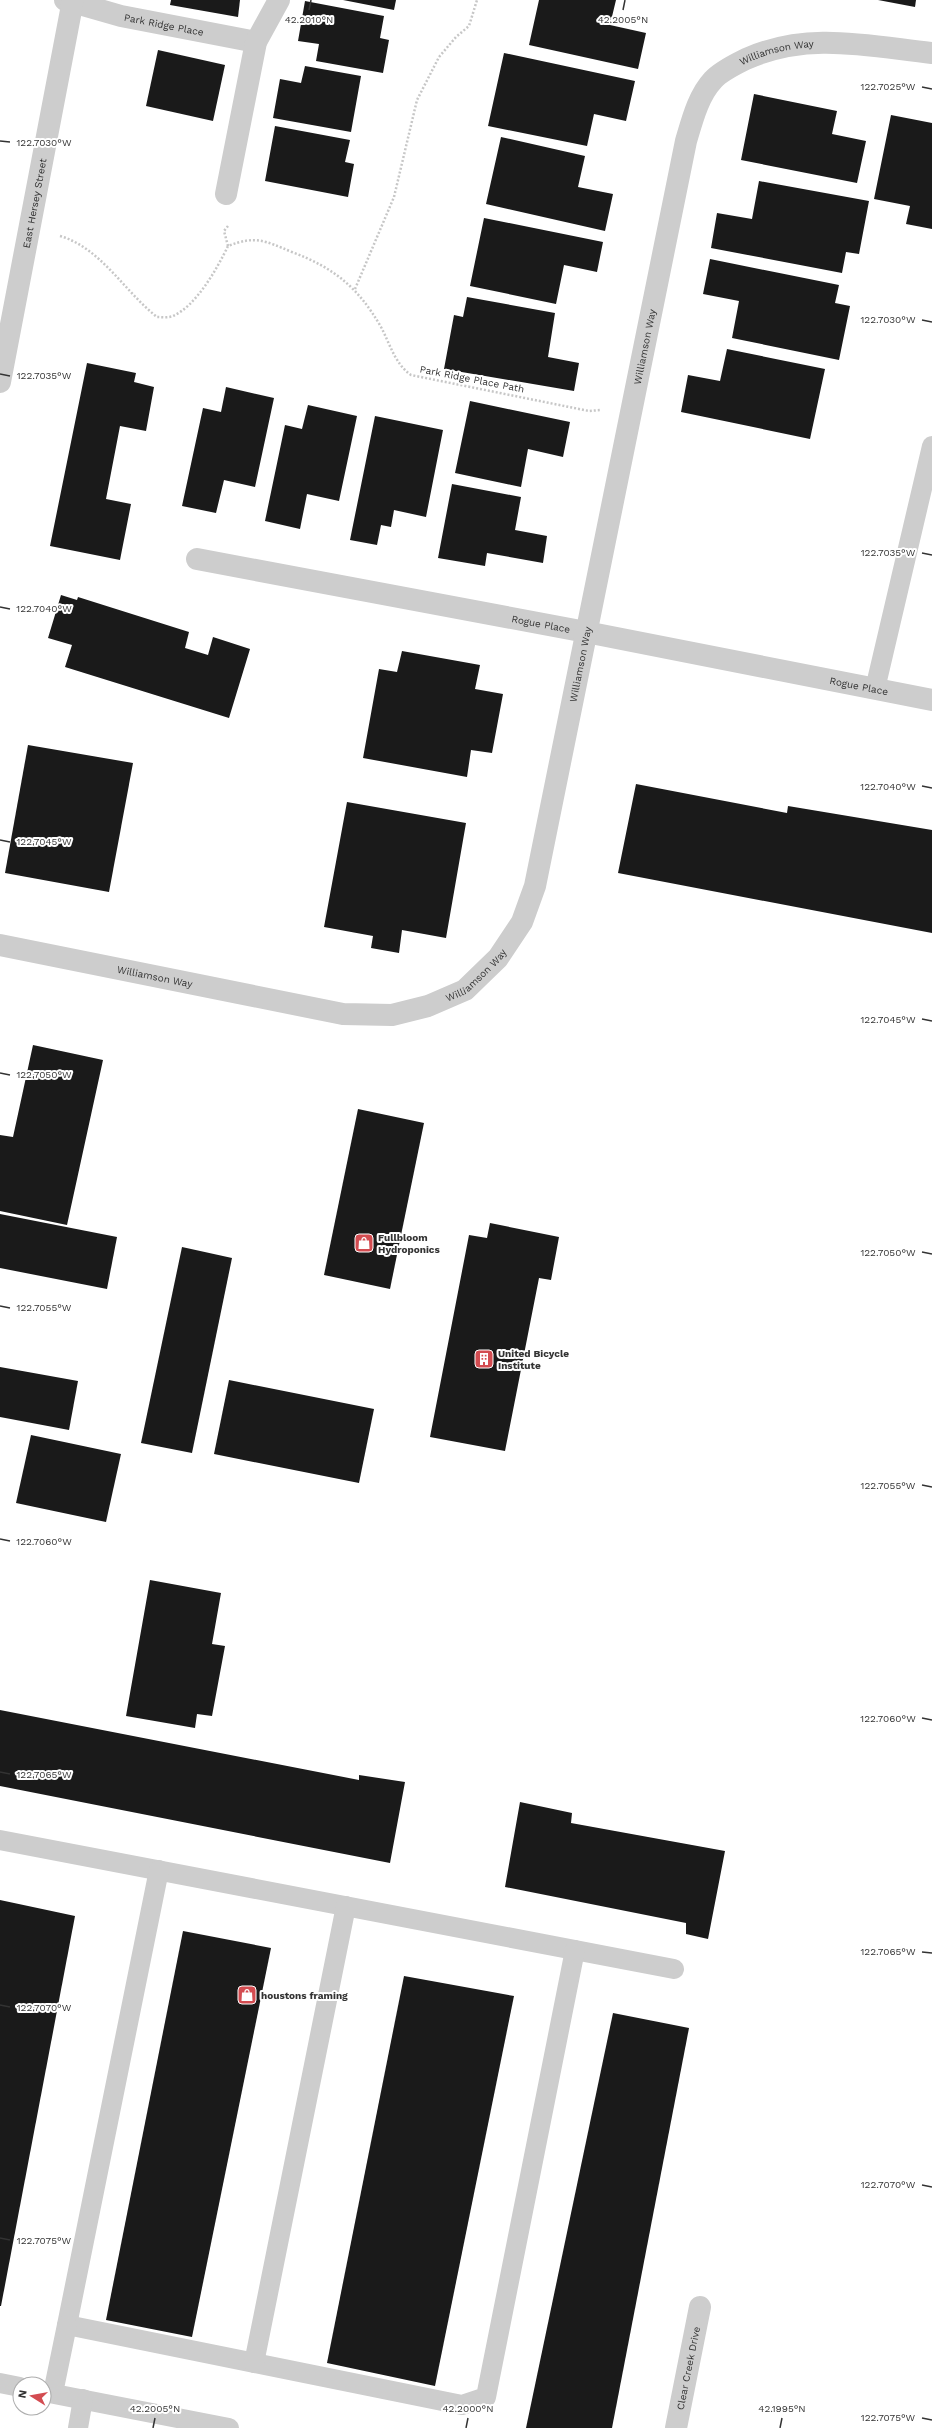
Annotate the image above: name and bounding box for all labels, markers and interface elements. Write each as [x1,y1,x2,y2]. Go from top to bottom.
street label: Park Ridge Place [123,11,205,37]
text: 42.2010°N [285,14,333,25]
text: 42.2005°N [598,14,648,25]
street label: Williamson Way [737,37,815,67]
text: 122.7025°W [861,81,916,92]
text: 122.7030°W [16,137,72,148]
street label: East Hersey Street [20,157,48,249]
street label: Williamson Way [631,307,657,385]
text: 122.7030°W [860,314,916,325]
street label: Park Ridge Place Path [419,363,525,395]
text: 122.7035°W [17,370,72,381]
text: 122.7035°W [861,547,916,558]
text: 122.7040°W [16,603,72,614]
street label: Rogue Place [511,613,571,634]
street label: Williamson Way [567,625,593,703]
street label: Rogue Place [829,675,889,697]
text: 122.7040°W [860,781,916,792]
text: 122.7045°W [16,836,72,847]
street label: Williamson Way [444,946,509,1003]
street label: Williamson Way [116,963,194,989]
text: 122.7045°W [860,1014,916,1025]
text: 122.7050°W [16,1069,72,1080]
shop icon: Fullbloom Hydroponics [353,1232,375,1254]
place label: Fullbloom Hydroponics [378,1232,440,1255]
text: 122.7050°W [860,1247,916,1258]
text: 122.7055°W [17,1302,72,1313]
building icon: United Bicycle Institute [473,1348,495,1370]
place label: United Bicycle Institute [498,1348,569,1371]
text: 122.7055°W [861,1480,916,1491]
text: 122.7060°W [16,1536,72,1547]
text: 122.7060°W [860,1713,916,1724]
text: 122.7065°W [16,1769,72,1780]
text: 122.7065°W [860,1946,916,1957]
shop icon: houstons framing [236,1984,258,2006]
place label: houstons framing [261,1990,348,2001]
text: 122.7070°W [17,2002,72,2013]
text: 122.7070°W [861,2179,916,2190]
text: 122.7075°W [17,2235,72,2246]
street label: Clear Creek Drive [674,2325,702,2411]
north arrow [12,2376,52,2416]
text: N [16,2389,30,2399]
text: 42.2005°N [130,2403,180,2414]
text: 42.2000°N [442,2403,494,2414]
text: 42.1995°N [758,2403,806,2414]
text: 122.7075°W [861,2412,916,2423]

